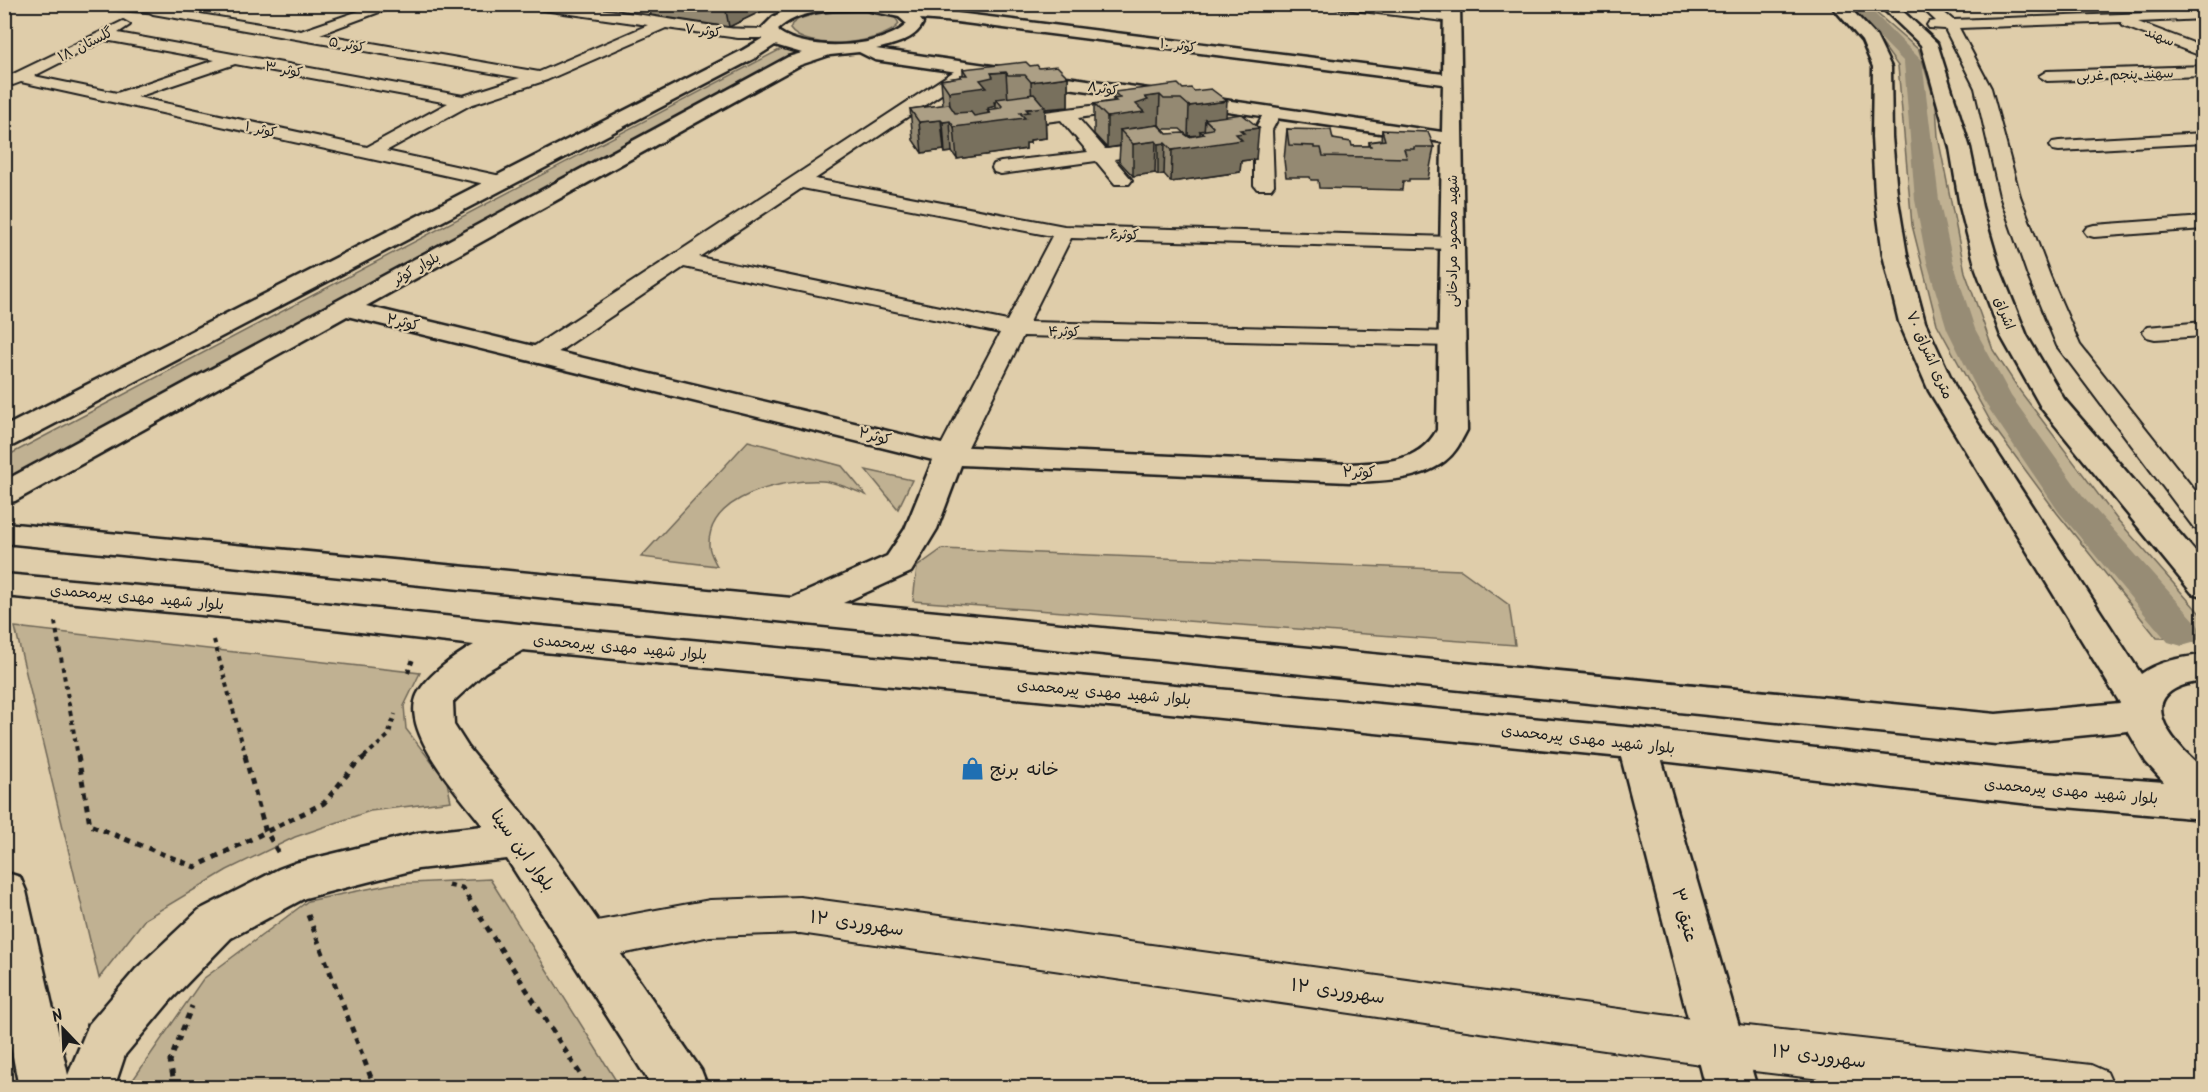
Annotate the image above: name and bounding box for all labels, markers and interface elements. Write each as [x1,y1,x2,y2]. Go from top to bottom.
street label: کوثر ۷ [683,18,722,44]
street label: سهند [2141,21,2178,53]
street label: گلستان ۱۸ [54,22,117,68]
street label: کوثر ۵ [327,31,367,59]
street label: کوثر ۱۰ [1158,33,1197,59]
street label: کوثر ۳ [263,56,305,84]
street label: سهند پنجم غربی [2076,62,2174,88]
street label: کوثر۸ [1086,76,1120,102]
street label: کوثر ۱ [243,116,279,144]
street label: شهید محمود مرادخانی [1442,175,1464,307]
street label: کوثر۶ [1109,223,1139,247]
street label: بلوار کوثر [388,247,444,291]
street label: اشراق [1988,294,2020,333]
street label: ۷۰ متری اشراق [1899,307,1959,403]
street label: کوثر۲ [384,308,422,338]
street label: کوثر۴ [1048,321,1080,343]
street label: کوثر۲ [856,421,894,453]
street label: کوثر۲ [1343,461,1375,485]
street label: بلوار شهید مهدی پیرمحمدی [49,578,225,618]
street label: بلوار شهید مهدی پیرمحمدی [532,628,708,668]
street label: بلوار شهید مهدی پیرمحمدی [1016,673,1192,713]
street label: بلوار شهید مهدی پیرمحمدی [1500,719,1676,761]
shop icon: خانه برنج [959,756,985,782]
place label: خانه برنج [990,756,1059,785]
street label: بلوار شهید مهدی پیرمحمدی [1983,772,2159,812]
street label: بلوار ابن سینا [482,803,562,898]
street label: عتیق ۳ [1662,885,1705,946]
street label: سهروردی ۱۲ [808,904,906,945]
street label: سهروردی ۱۲ [1289,972,1387,1013]
north arrow [33,999,93,1059]
text: N [48,1003,67,1030]
street label: سهروردی ۱۲ [1770,1037,1868,1078]

